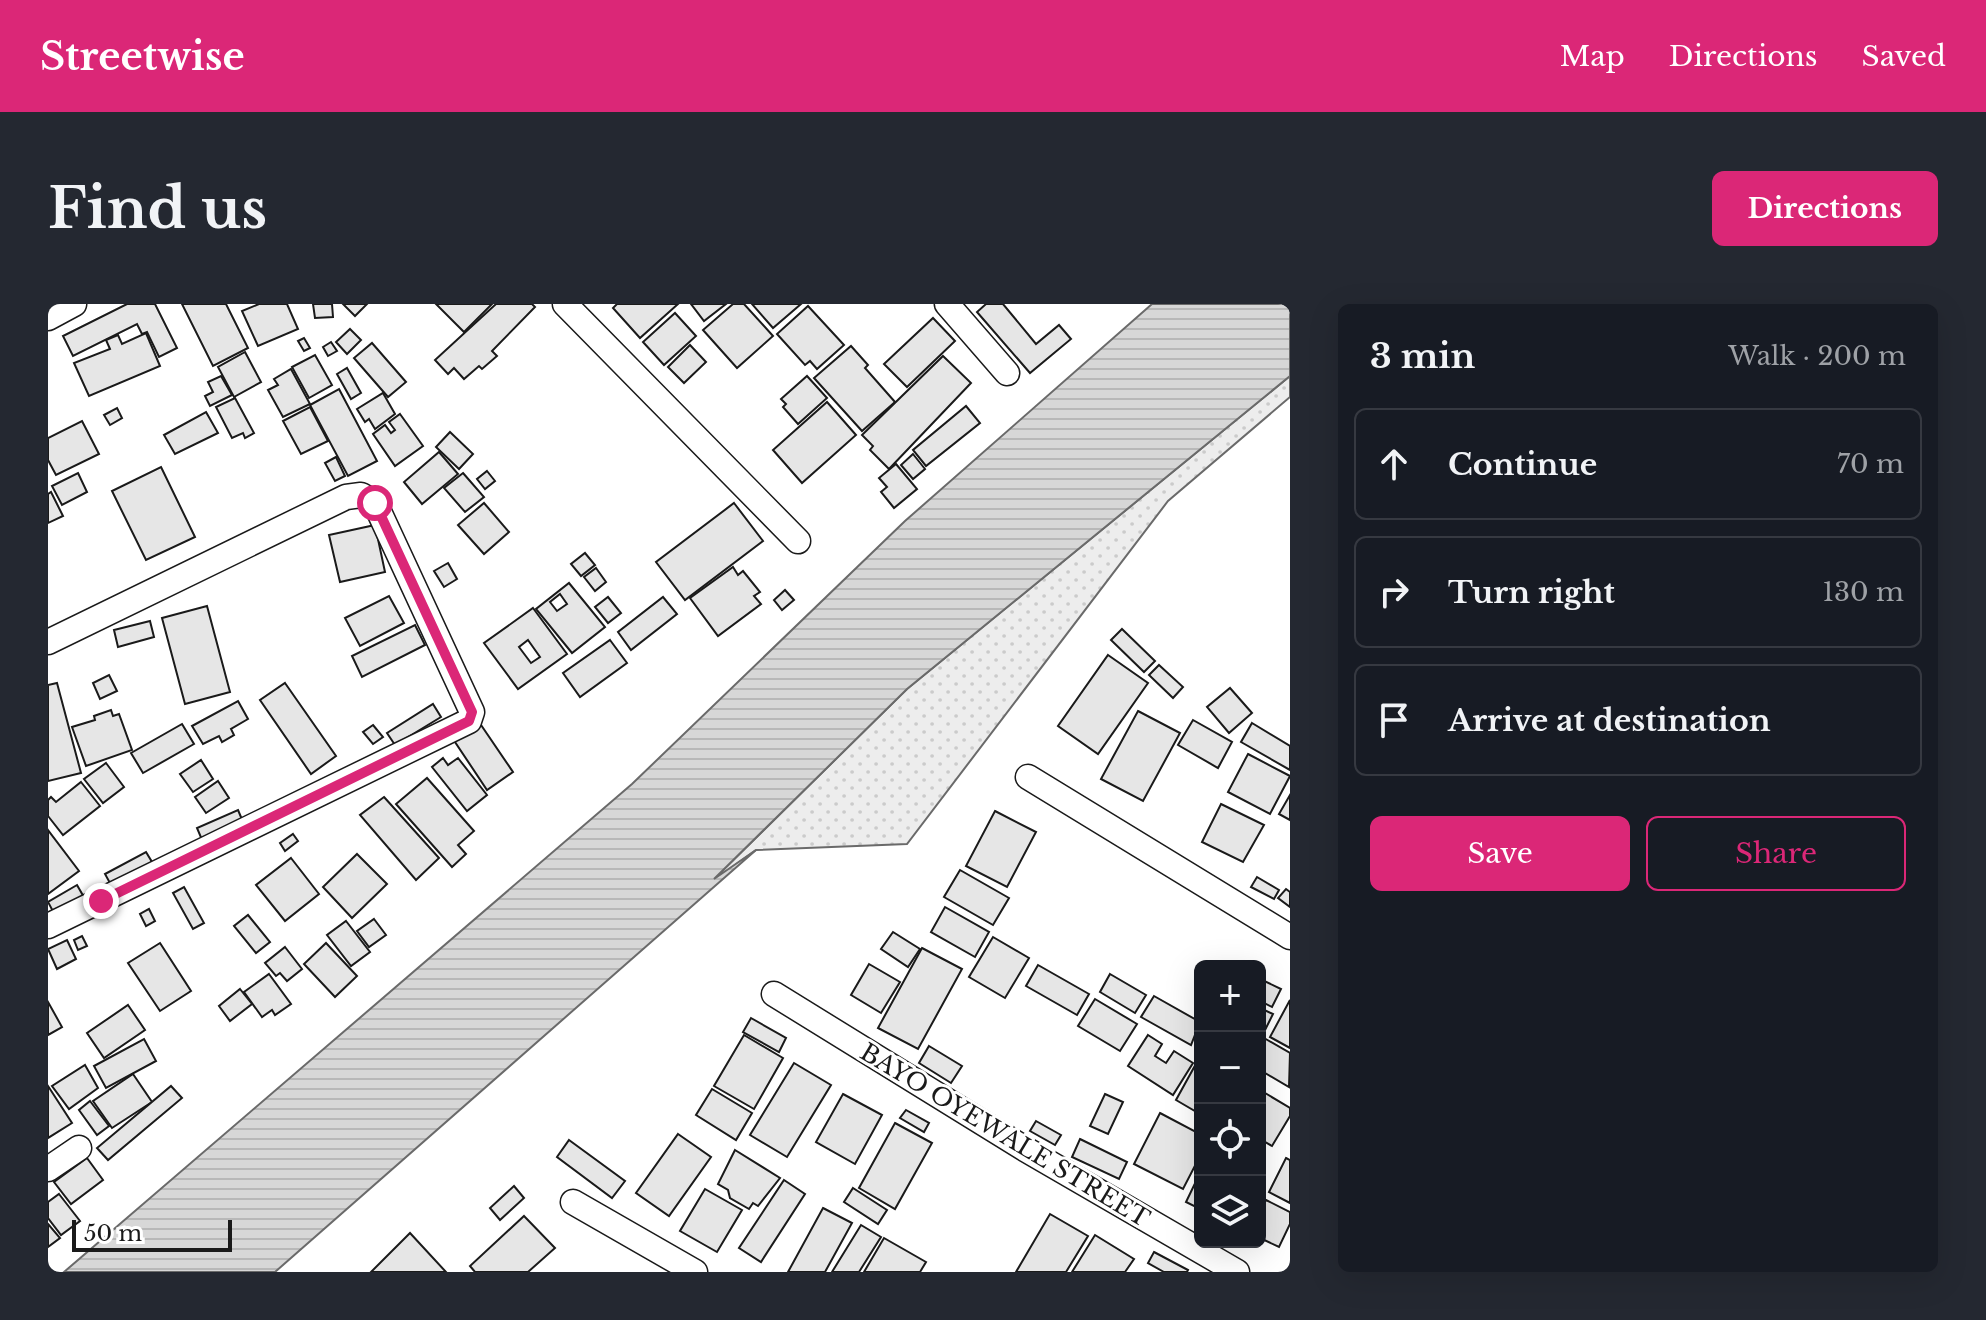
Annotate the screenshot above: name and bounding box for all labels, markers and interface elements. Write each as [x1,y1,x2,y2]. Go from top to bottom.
text: Streetwise [40,33,245,80]
text: Map [1560,39,1625,74]
text: Directions [1669,39,1818,74]
text: Saved [1862,39,1946,74]
button: Directions [1712,171,1938,246]
text: Find us [48,174,267,243]
text: 3 min [1370,335,1475,377]
text: Walk · 200 m [1728,340,1906,372]
icon: ahead [1372,442,1416,486]
text: Continue [1448,446,1597,483]
text: 70 m [1837,448,1904,480]
route start [357,485,393,521]
icon: right [1372,570,1416,614]
text: Turn right [1448,574,1615,611]
text: 130 m [1822,576,1904,608]
icon: arrive [1372,698,1416,742]
text: Arrive at destination [1448,702,1771,739]
button: Save [1370,816,1630,891]
button: Share [1646,816,1906,891]
route end [83,883,119,919]
map controls [1194,960,1266,1248]
button: + [1194,960,1266,1032]
button: − [1194,1032,1266,1104]
street label: BAYO OYEWALE STREET [855,1037,1155,1233]
button: locate [1194,1104,1266,1176]
button: layers [1194,1176,1266,1248]
scale bar [72,1216,232,1252]
text: 50 m [84,1220,142,1247]

